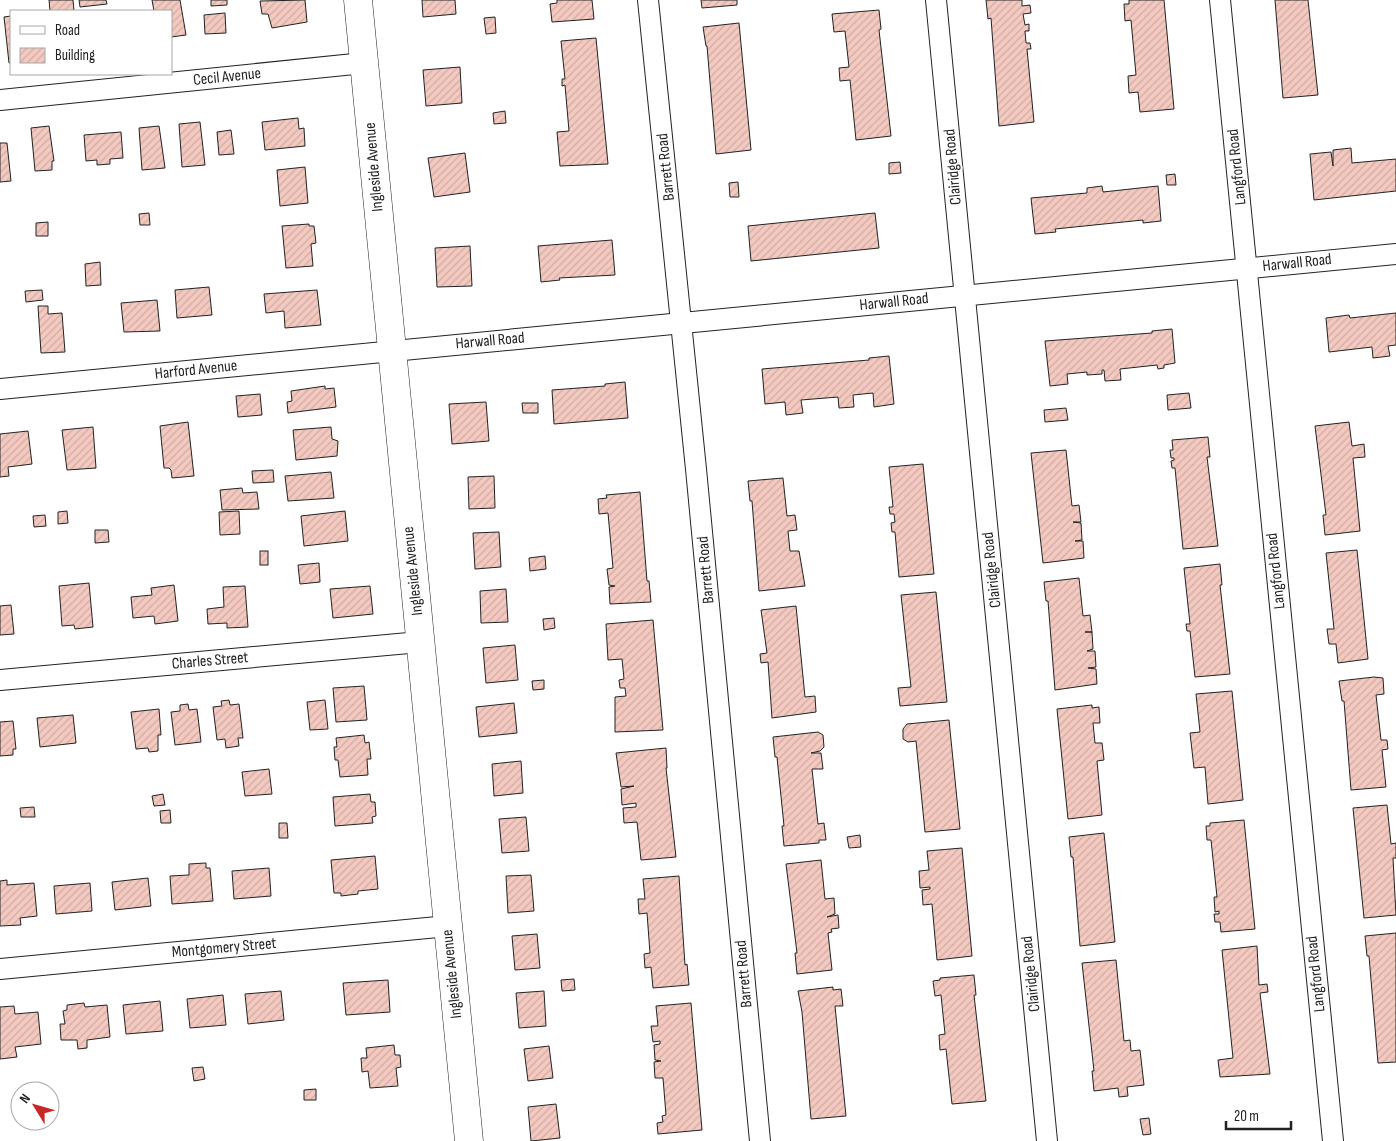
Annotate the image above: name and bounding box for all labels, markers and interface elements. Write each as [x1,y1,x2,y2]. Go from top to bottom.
legend [10,10,172,75]
text: Road [55,21,80,40]
text: Building [55,46,95,65]
street label: Cecil Avenue [192,64,262,90]
street label: Ingleside Avenue [361,122,387,212]
street label: Clairidge Road [940,128,966,206]
street label: Langford Road [1224,128,1250,206]
street label: Barrett Road [653,132,679,202]
street label: Harwall Road [1262,250,1332,276]
street label: Harwall Road [859,289,929,315]
street label: Harwall Road [455,329,525,353]
street label: Harford Avenue [154,356,238,384]
street label: Ingleside Avenue [399,526,427,616]
street label: Clairidge Road [979,531,1005,609]
street label: Langford Road [1263,532,1289,610]
street label: Barrett Road [694,536,718,604]
street label: Charles Street [171,648,249,674]
street label: Ingleside Avenue [438,929,466,1019]
street label: Montgomery Street [171,934,277,962]
street label: Clairidge Road [1018,935,1044,1013]
street label: Langford Road [1303,935,1329,1013]
street label: Barrett Road [732,940,756,1008]
north arrow [10,1081,60,1131]
text: N [16,1090,34,1107]
scale bar [1226,1098,1291,1130]
text: 20 m [1234,1107,1259,1126]

